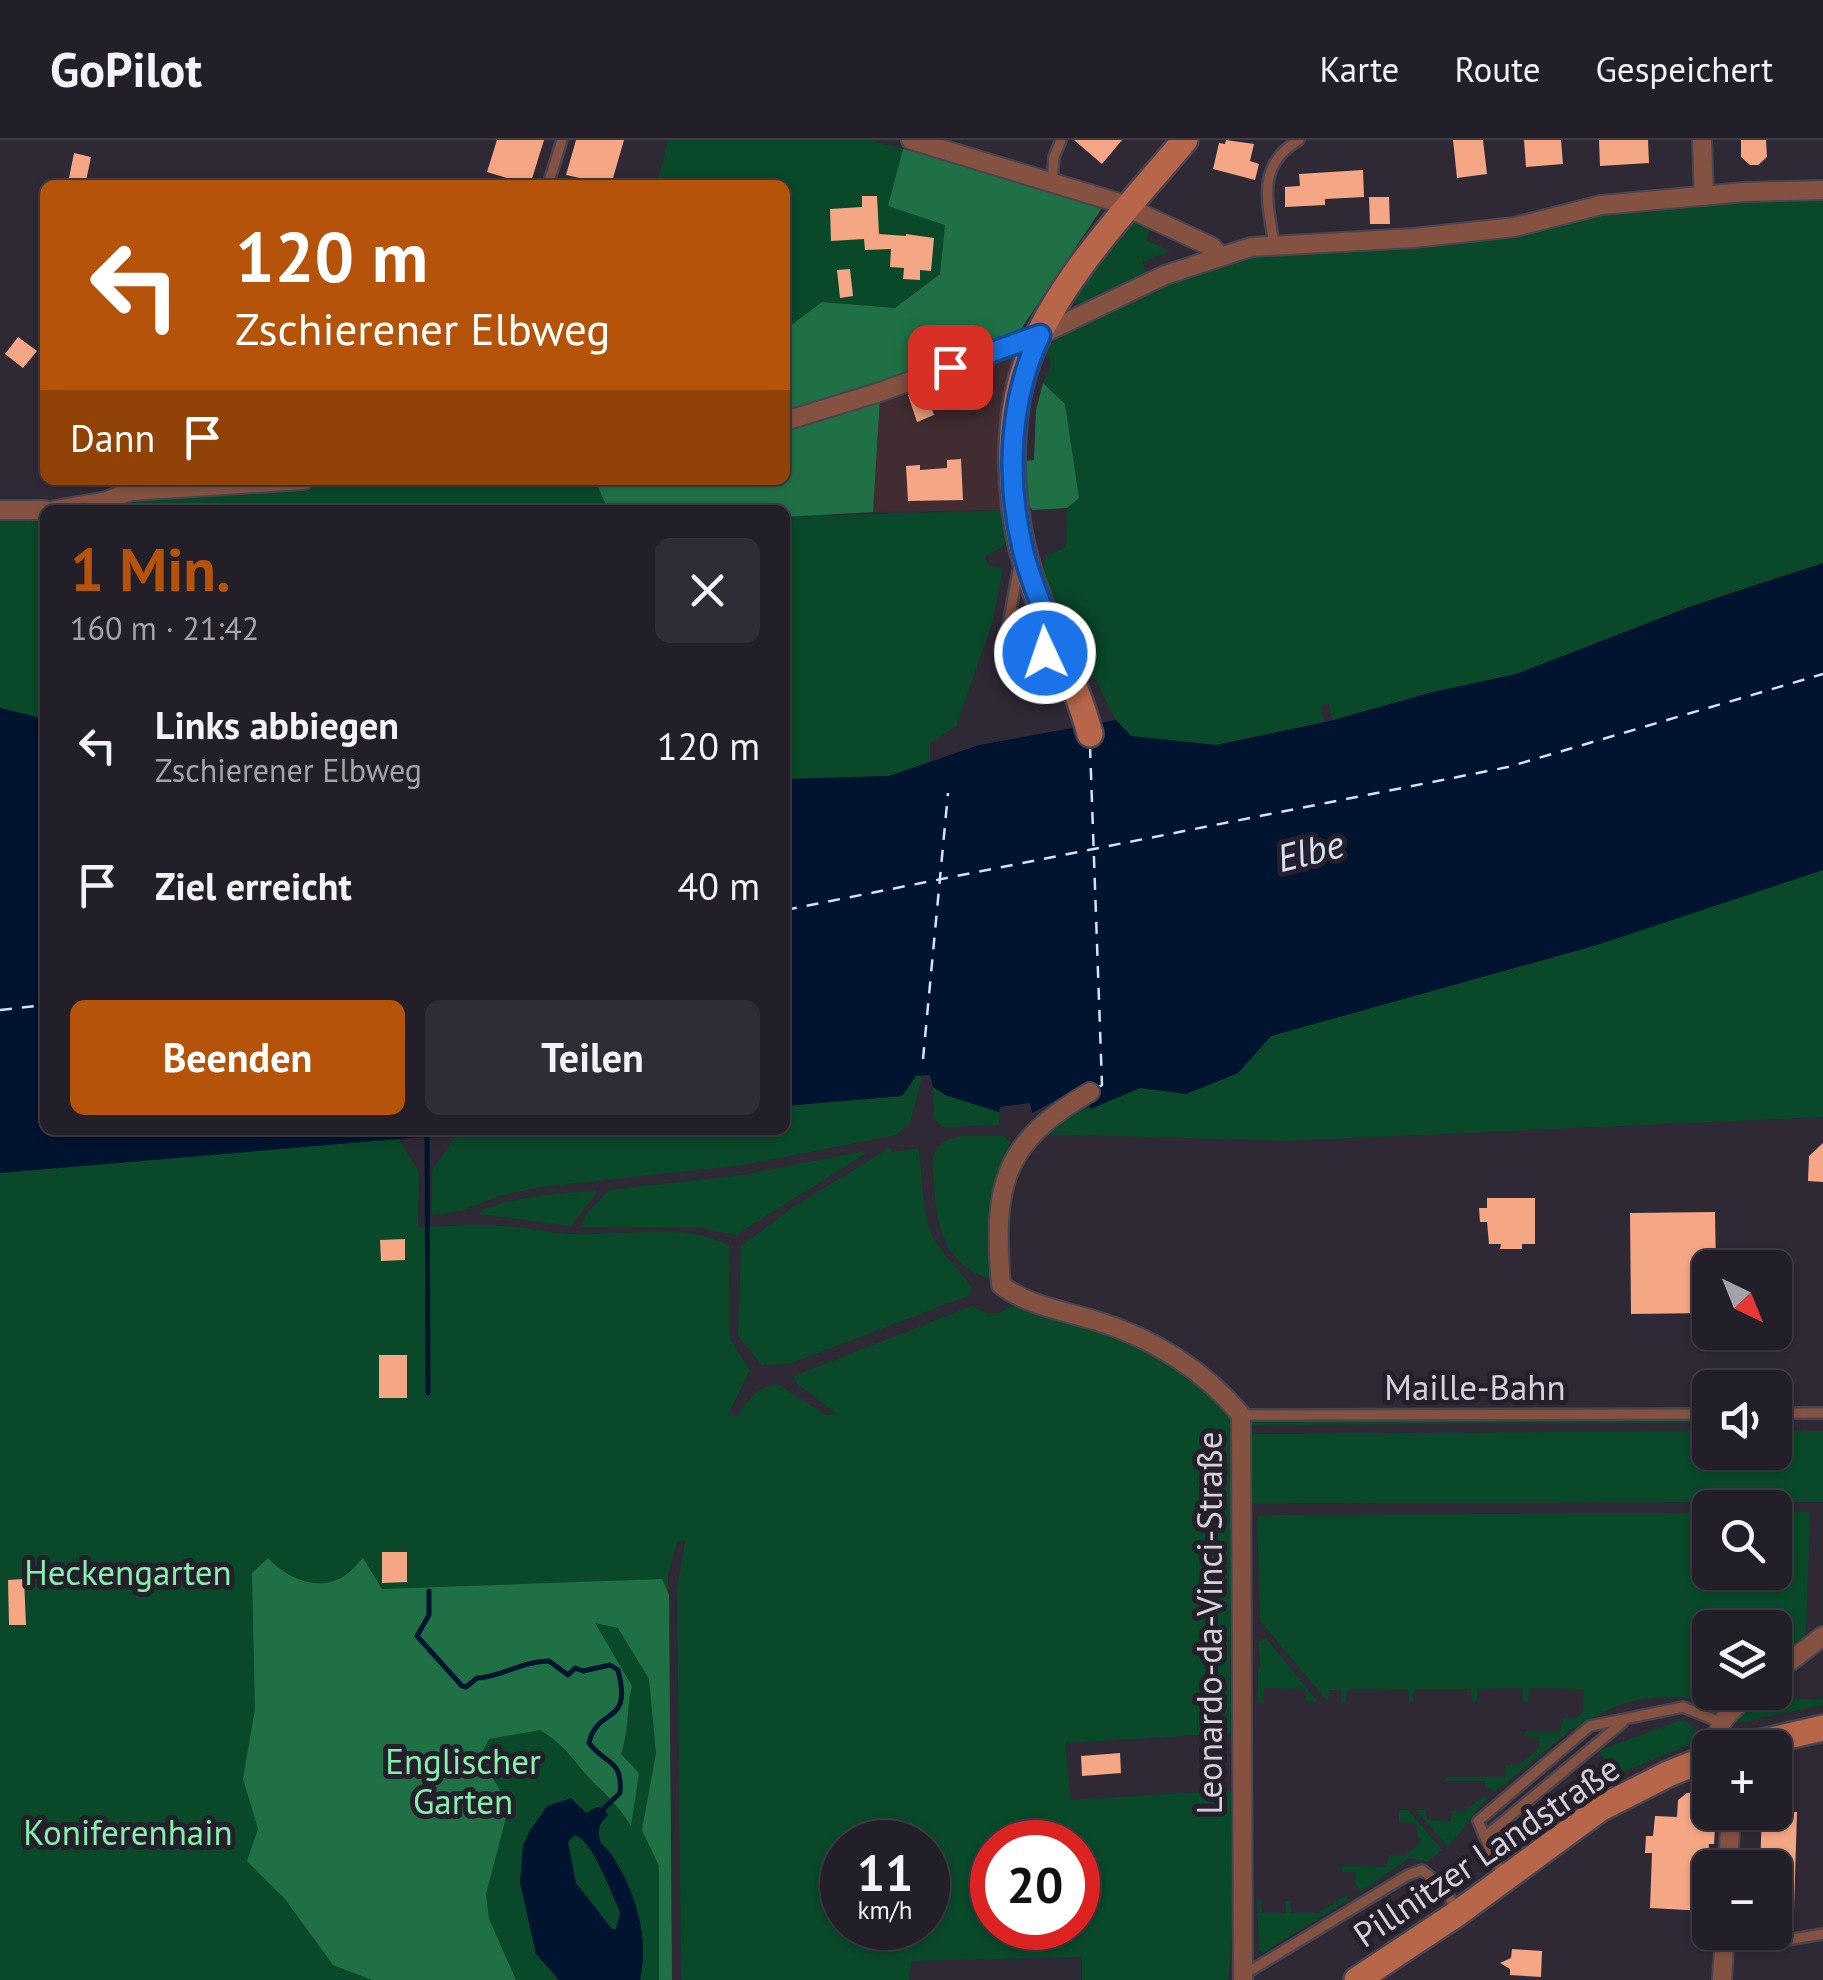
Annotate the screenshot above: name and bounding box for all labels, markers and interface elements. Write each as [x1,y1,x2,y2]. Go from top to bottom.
text: GoPilot [50,38,202,100]
text: Karte [1319,46,1399,92]
text: Route [1454,46,1540,92]
text: Gespeichert [1595,46,1773,92]
text: 120 m [235,211,428,301]
icon: left [70,220,200,350]
text: Zschierener Elbweg [235,299,610,357]
pin [908,325,993,410]
icon: arrive [923,340,978,395]
icon: arrive [175,410,230,465]
text: Dann [70,413,155,462]
text: 1 Min. [70,530,231,608]
button: close [655,538,760,643]
position arrow [993,601,1097,705]
text: 160 m · 21:42 [70,607,259,649]
text: Links abbiegen [155,700,399,749]
icon: left [70,718,125,773]
text: 120 m [657,721,760,770]
text: Zschierener Elbweg [155,749,422,791]
water label: Elbe [1272,818,1349,882]
icon: arrive [70,858,125,913]
text: Ziel erreicht [155,861,352,910]
text: 40 m [678,861,760,910]
button: Beenden [70,1000,405,1115]
button: Teilen [425,1000,760,1115]
north arrow [1692,1250,1792,1350]
map controls [1692,1250,1792,1950]
street label: Maille-Bahn [1384,1364,1566,1410]
button: sound [1692,1370,1792,1470]
street label: Leonardo-da-Vinci-Straße [1186,1432,1232,1814]
button: search [1692,1490,1792,1590]
park label: Heckengarten [24,1549,232,1595]
button: layers [1692,1610,1792,1710]
button: + [1692,1730,1792,1830]
park label: Englischer Garten [385,1738,541,1824]
street label: Pillnitzer Landstraße [1344,1745,1628,1957]
park label: Koniferenhain [23,1809,233,1855]
speed limit sign: 20 [970,1820,1100,1950]
text: 11 [857,1840,913,1905]
button: − [1692,1850,1792,1950]
text: km/h [858,1894,912,1926]

